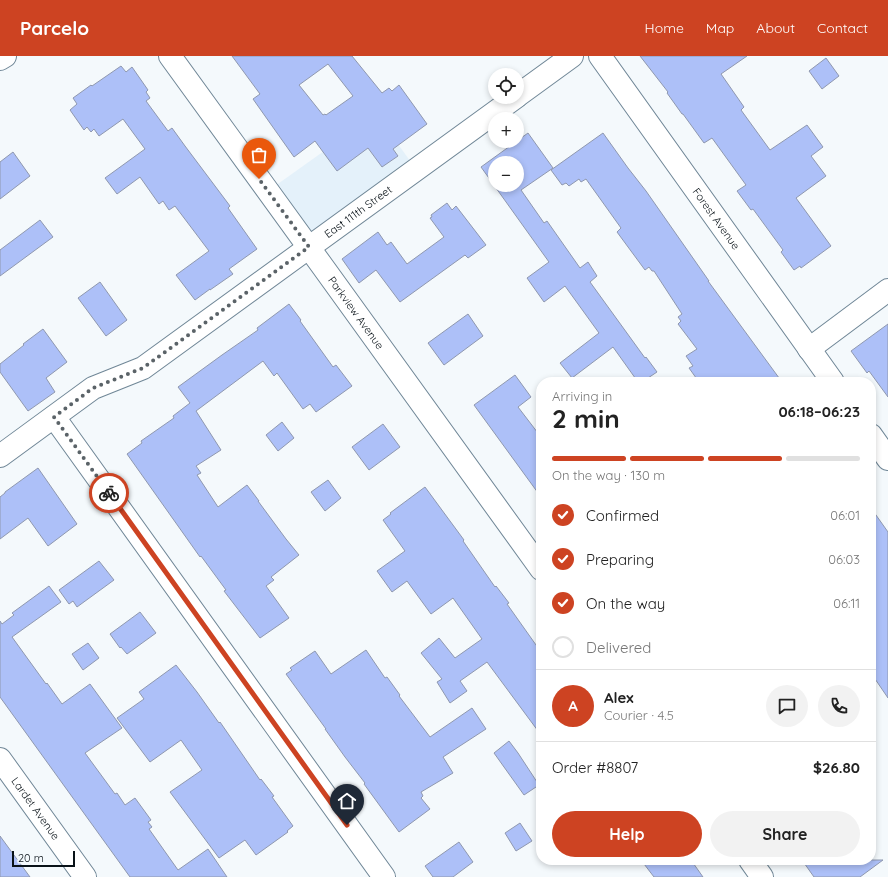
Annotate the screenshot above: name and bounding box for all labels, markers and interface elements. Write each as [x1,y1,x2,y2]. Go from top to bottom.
text: Parcelo [20,16,89,40]
text: Home [645,19,684,37]
text: Map [706,19,734,37]
text: About [756,19,795,37]
text: Contact [817,19,868,37]
map controls [488,68,524,192]
button: locate [488,68,524,104]
button: + [488,112,524,148]
pin [242,138,276,179]
icon: bag [248,144,270,166]
button: − [488,156,524,192]
street label: East 111th Street [322,182,395,241]
street label: Forest Avenue [690,185,743,252]
street label: Parkview Avenue [325,273,387,352]
text: Arriving in [552,388,612,404]
text: 2 min [552,402,620,435]
text: 06:18–06:23 [778,402,860,421]
text: On the way · 130 m [552,467,665,483]
courier [89,473,129,513]
icon: bike [98,482,120,504]
icon: check [552,504,574,526]
text: Confirmed [586,506,659,525]
text: 06:01 [830,507,860,523]
icon: check [552,548,574,570]
text: Preparing [586,550,654,569]
text: 06:03 [828,551,860,567]
icon: check [552,592,574,614]
text: On the way [586,594,665,613]
text: 06:11 [833,595,860,611]
text: Delivered [586,638,651,657]
button: chat [766,685,808,727]
button: phone [818,685,860,727]
text: Alex [604,688,634,707]
text: A [568,696,578,715]
text: Courier · 4.5 [604,707,674,723]
text: Order #8807 [552,758,638,777]
text: $26.80 [813,758,860,777]
street label: Lardet Avenue [8,774,63,843]
pin [330,784,364,825]
icon: home [336,790,358,812]
button: Help [552,811,702,857]
button: Share [710,811,860,857]
scale bar [12,849,75,868]
text: 20 m [18,851,44,865]

